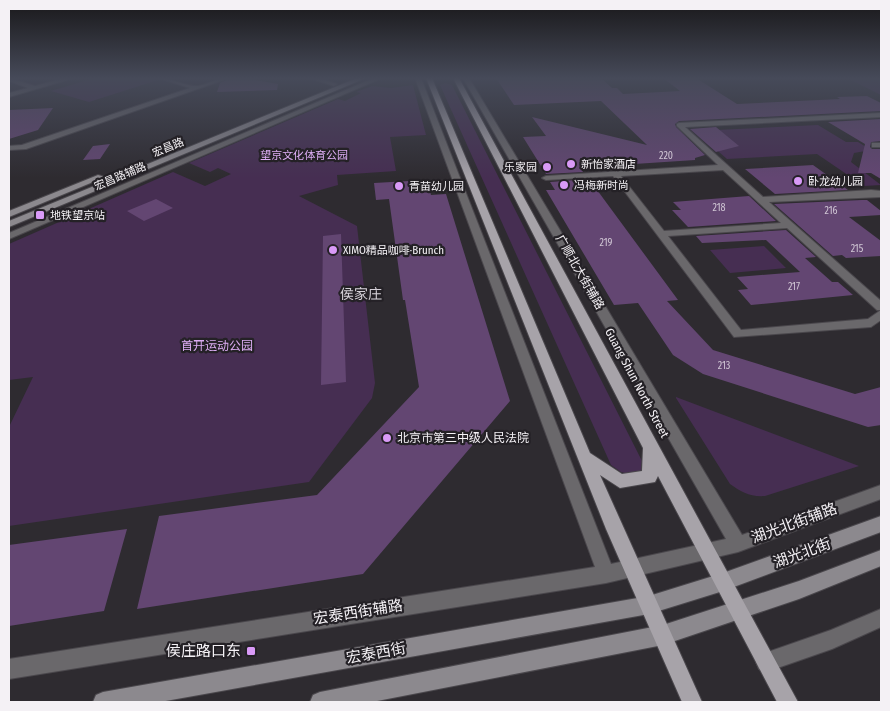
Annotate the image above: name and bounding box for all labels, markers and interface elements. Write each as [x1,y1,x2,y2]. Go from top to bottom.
street label: 宏昌路 [150,135,186,160]
park label: 望京文化体育公园 [260,149,348,162]
house number: 220 [659,150,673,162]
marker: 新怡家酒店 [565,158,577,170]
place label: 新怡家酒店 [581,158,636,171]
street label: 宏昌路辅路 [92,160,148,193]
place label: 乐家园 [504,161,537,174]
marker: 乐家园 [541,161,553,173]
marker: 卧龙幼儿园 [792,175,804,187]
place label: 卧龙幼儿园 [808,175,863,188]
marker: 冯梅新时尚 [558,179,570,191]
place label: 冯梅新时尚 [574,179,629,192]
marker: 青苗幼儿园 [393,180,405,192]
place label: 青苗幼儿园 [409,180,464,193]
house number: 218 [712,202,726,214]
house number: 216 [824,205,838,217]
marker: 地铁望京站 [34,209,46,221]
place label: 地铁望京站 [50,209,105,222]
street label: 广顺北大街辅路 [553,232,607,312]
house number: 219 [600,237,613,249]
house number: 215 [851,243,864,255]
marker: XIMO精品咖啡·Brunch [327,244,339,256]
place label: XIMO精品咖啡·Brunch [343,244,444,257]
house number: 217 [788,281,800,293]
district label: 侯家庄 [340,286,382,303]
street label: Guang Shun North Street [602,326,672,440]
park label: 首开运动公园 [181,339,253,353]
house number: 213 [718,360,731,372]
place label: 北京市第三中级人民法院 [397,431,529,445]
marker: 北京市第三中级人民法院 [381,432,393,444]
street label: 湖光北街辅路 [749,499,839,547]
street label: 湖光北街 [771,534,833,572]
street label: 宏泰西街辅路 [312,596,404,628]
street label: 宏泰西街 [345,639,407,667]
place label: 侯庄路口东 [166,642,241,660]
marker: 侯庄路口东 [245,645,257,657]

